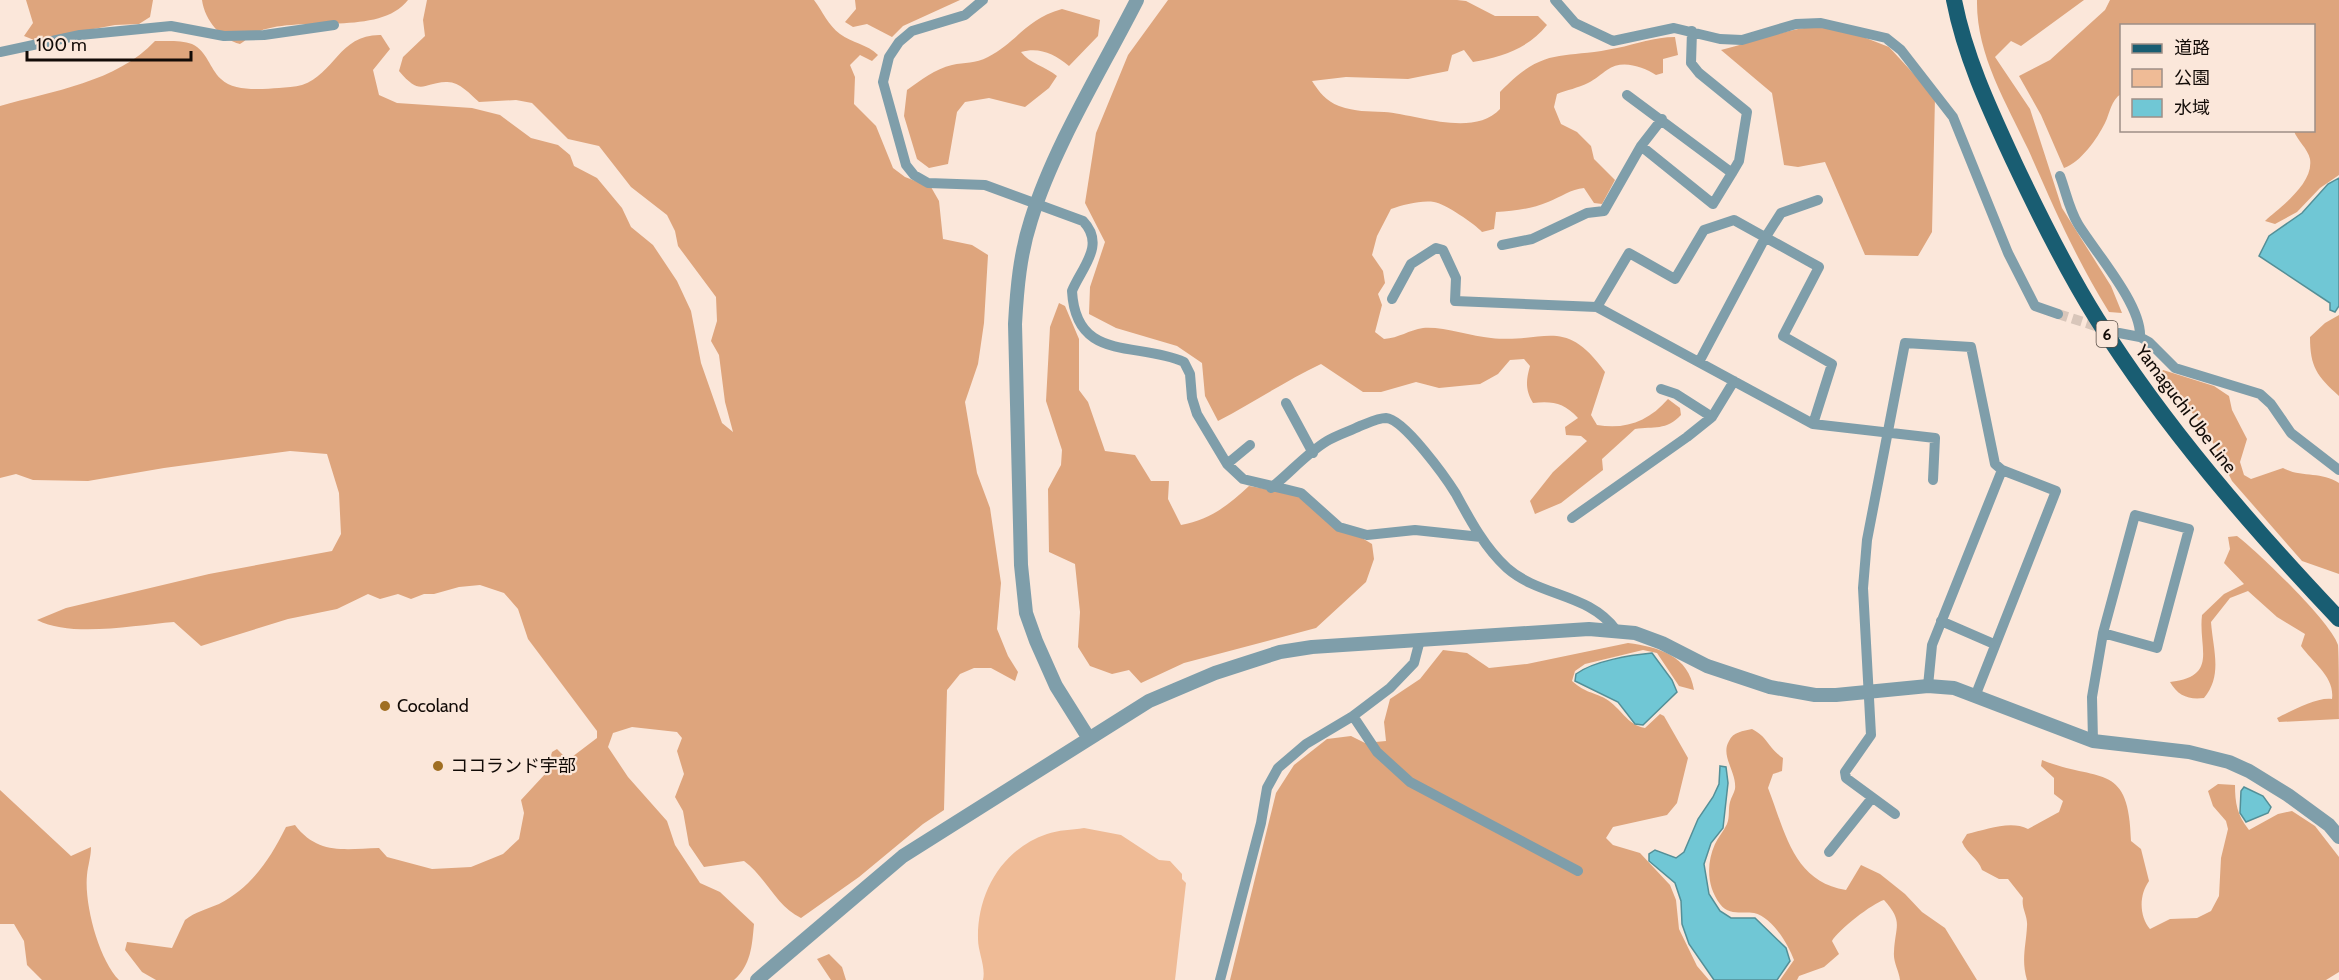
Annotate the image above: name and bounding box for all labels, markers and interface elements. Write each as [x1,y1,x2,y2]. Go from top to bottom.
scale bar [27,24,190,62]
legend [2120,24,2315,132]
text: 100 m [36,34,87,56]
text: 道路 [2174,37,2210,59]
text: 公園 [2174,67,2210,89]
text: 水域 [2174,97,2210,119]
road number: 6 [2096,321,2118,347]
street label: Yamaguchi Ube Line [2130,340,2241,477]
place label: Cocoland [397,695,469,717]
marker: Cocoland [378,699,392,713]
place label: ココランド宇部 [450,755,576,777]
marker: ココランド宇部 [431,759,445,773]

